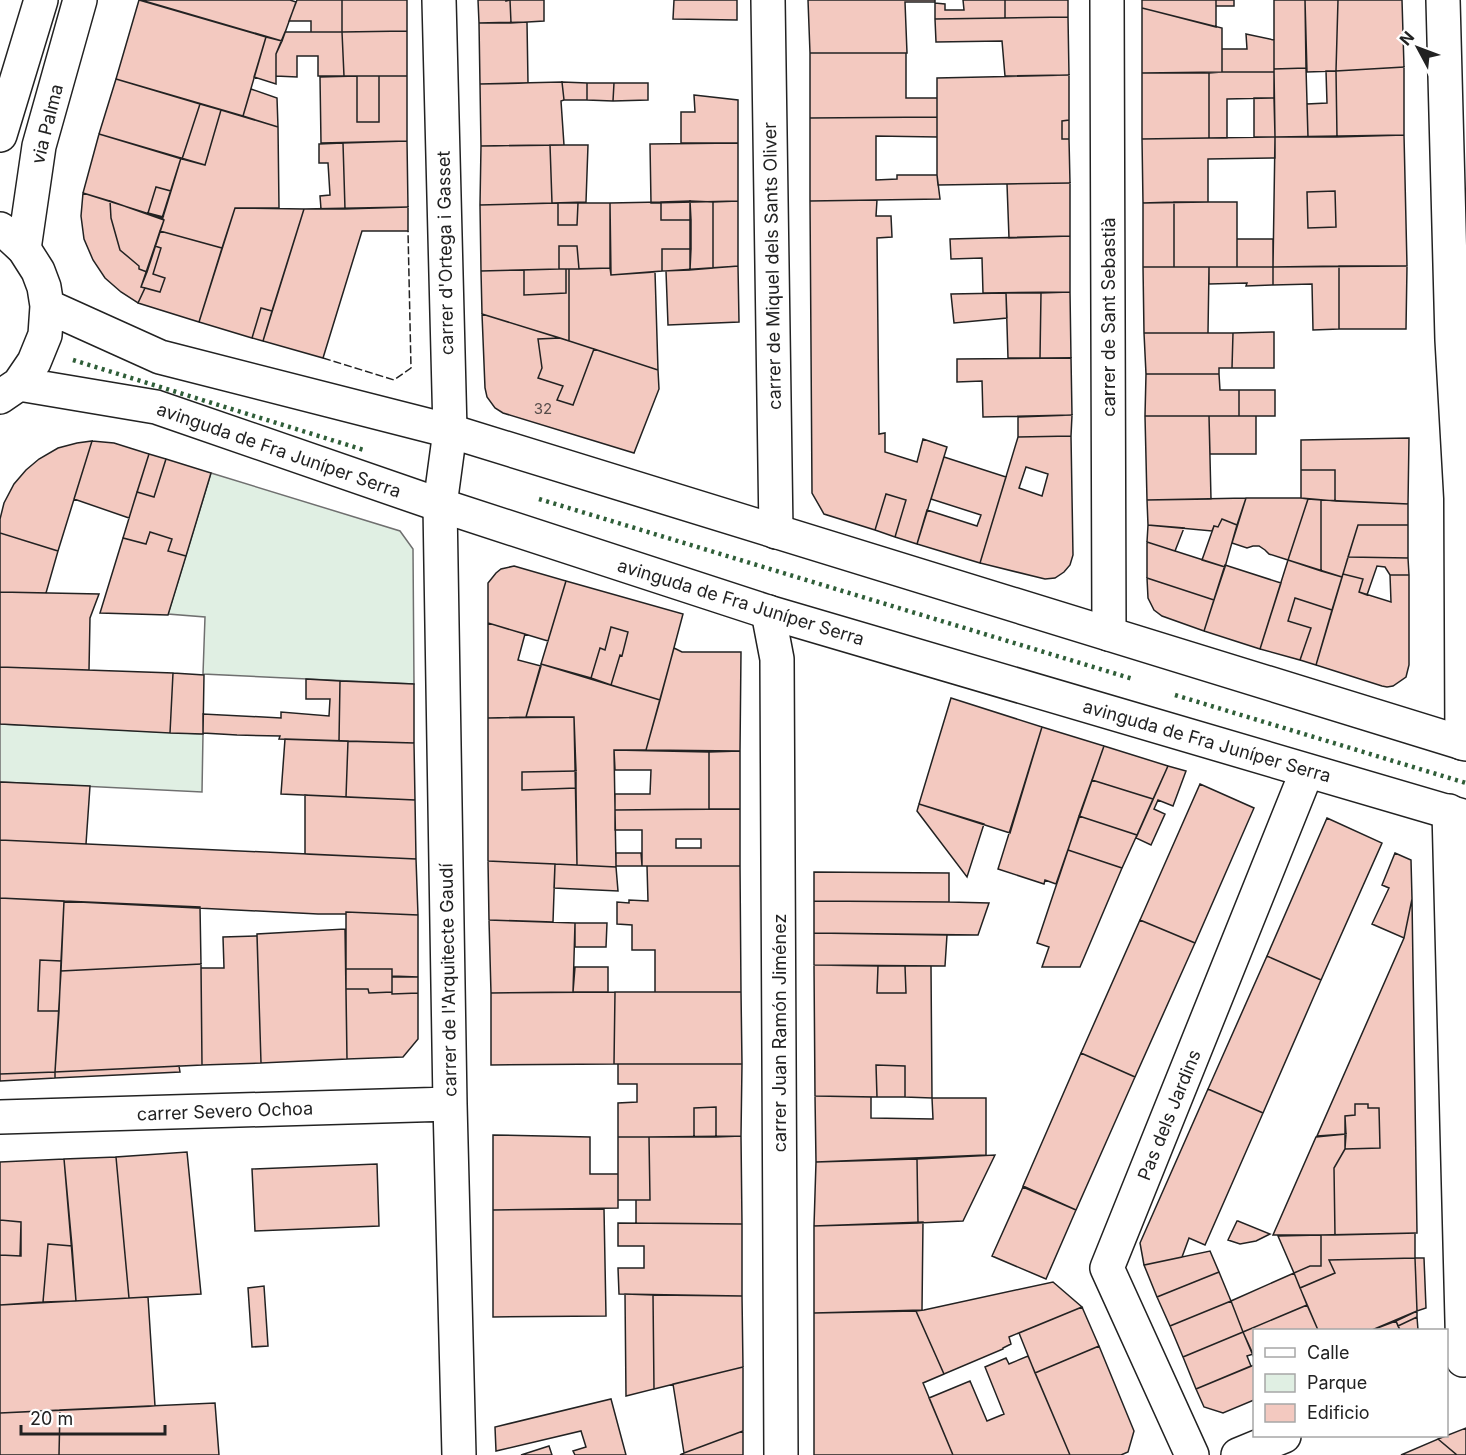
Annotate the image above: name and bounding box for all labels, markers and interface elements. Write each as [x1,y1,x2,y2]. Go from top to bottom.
north arrow [1388,18,1448,78]
text: N [1395,27,1418,49]
street label: via Palma [27,82,67,166]
street label: carrer de Miquel dels Sants Oliver [759,122,785,410]
street label: carrer d'Ortega i Gasset [433,151,457,355]
street label: carrer de Sant Sebastià [1098,217,1119,417]
street label: avinguda de Fra Juníper Serra [154,398,404,502]
house number: 32 [534,399,552,418]
street label: avinguda de Fra Juníper Serra [615,554,867,650]
street label: avinguda de Fra Juníper Serra [1081,696,1333,786]
street label: carrer de l'Arquitecte Gaudí [435,862,461,1097]
street label: carrer Juan Ramón Jiménez [769,914,790,1152]
street label: Pas dels Jardins [1133,1047,1205,1183]
street label: carrer Severo Ochoa [136,1097,314,1125]
legend [1253,1329,1448,1437]
text: Calle [1307,1342,1349,1363]
text: Parque [1307,1372,1367,1393]
scale bar [21,1398,165,1436]
text: Edificio [1307,1402,1370,1423]
text: 20 m [30,1408,73,1429]

